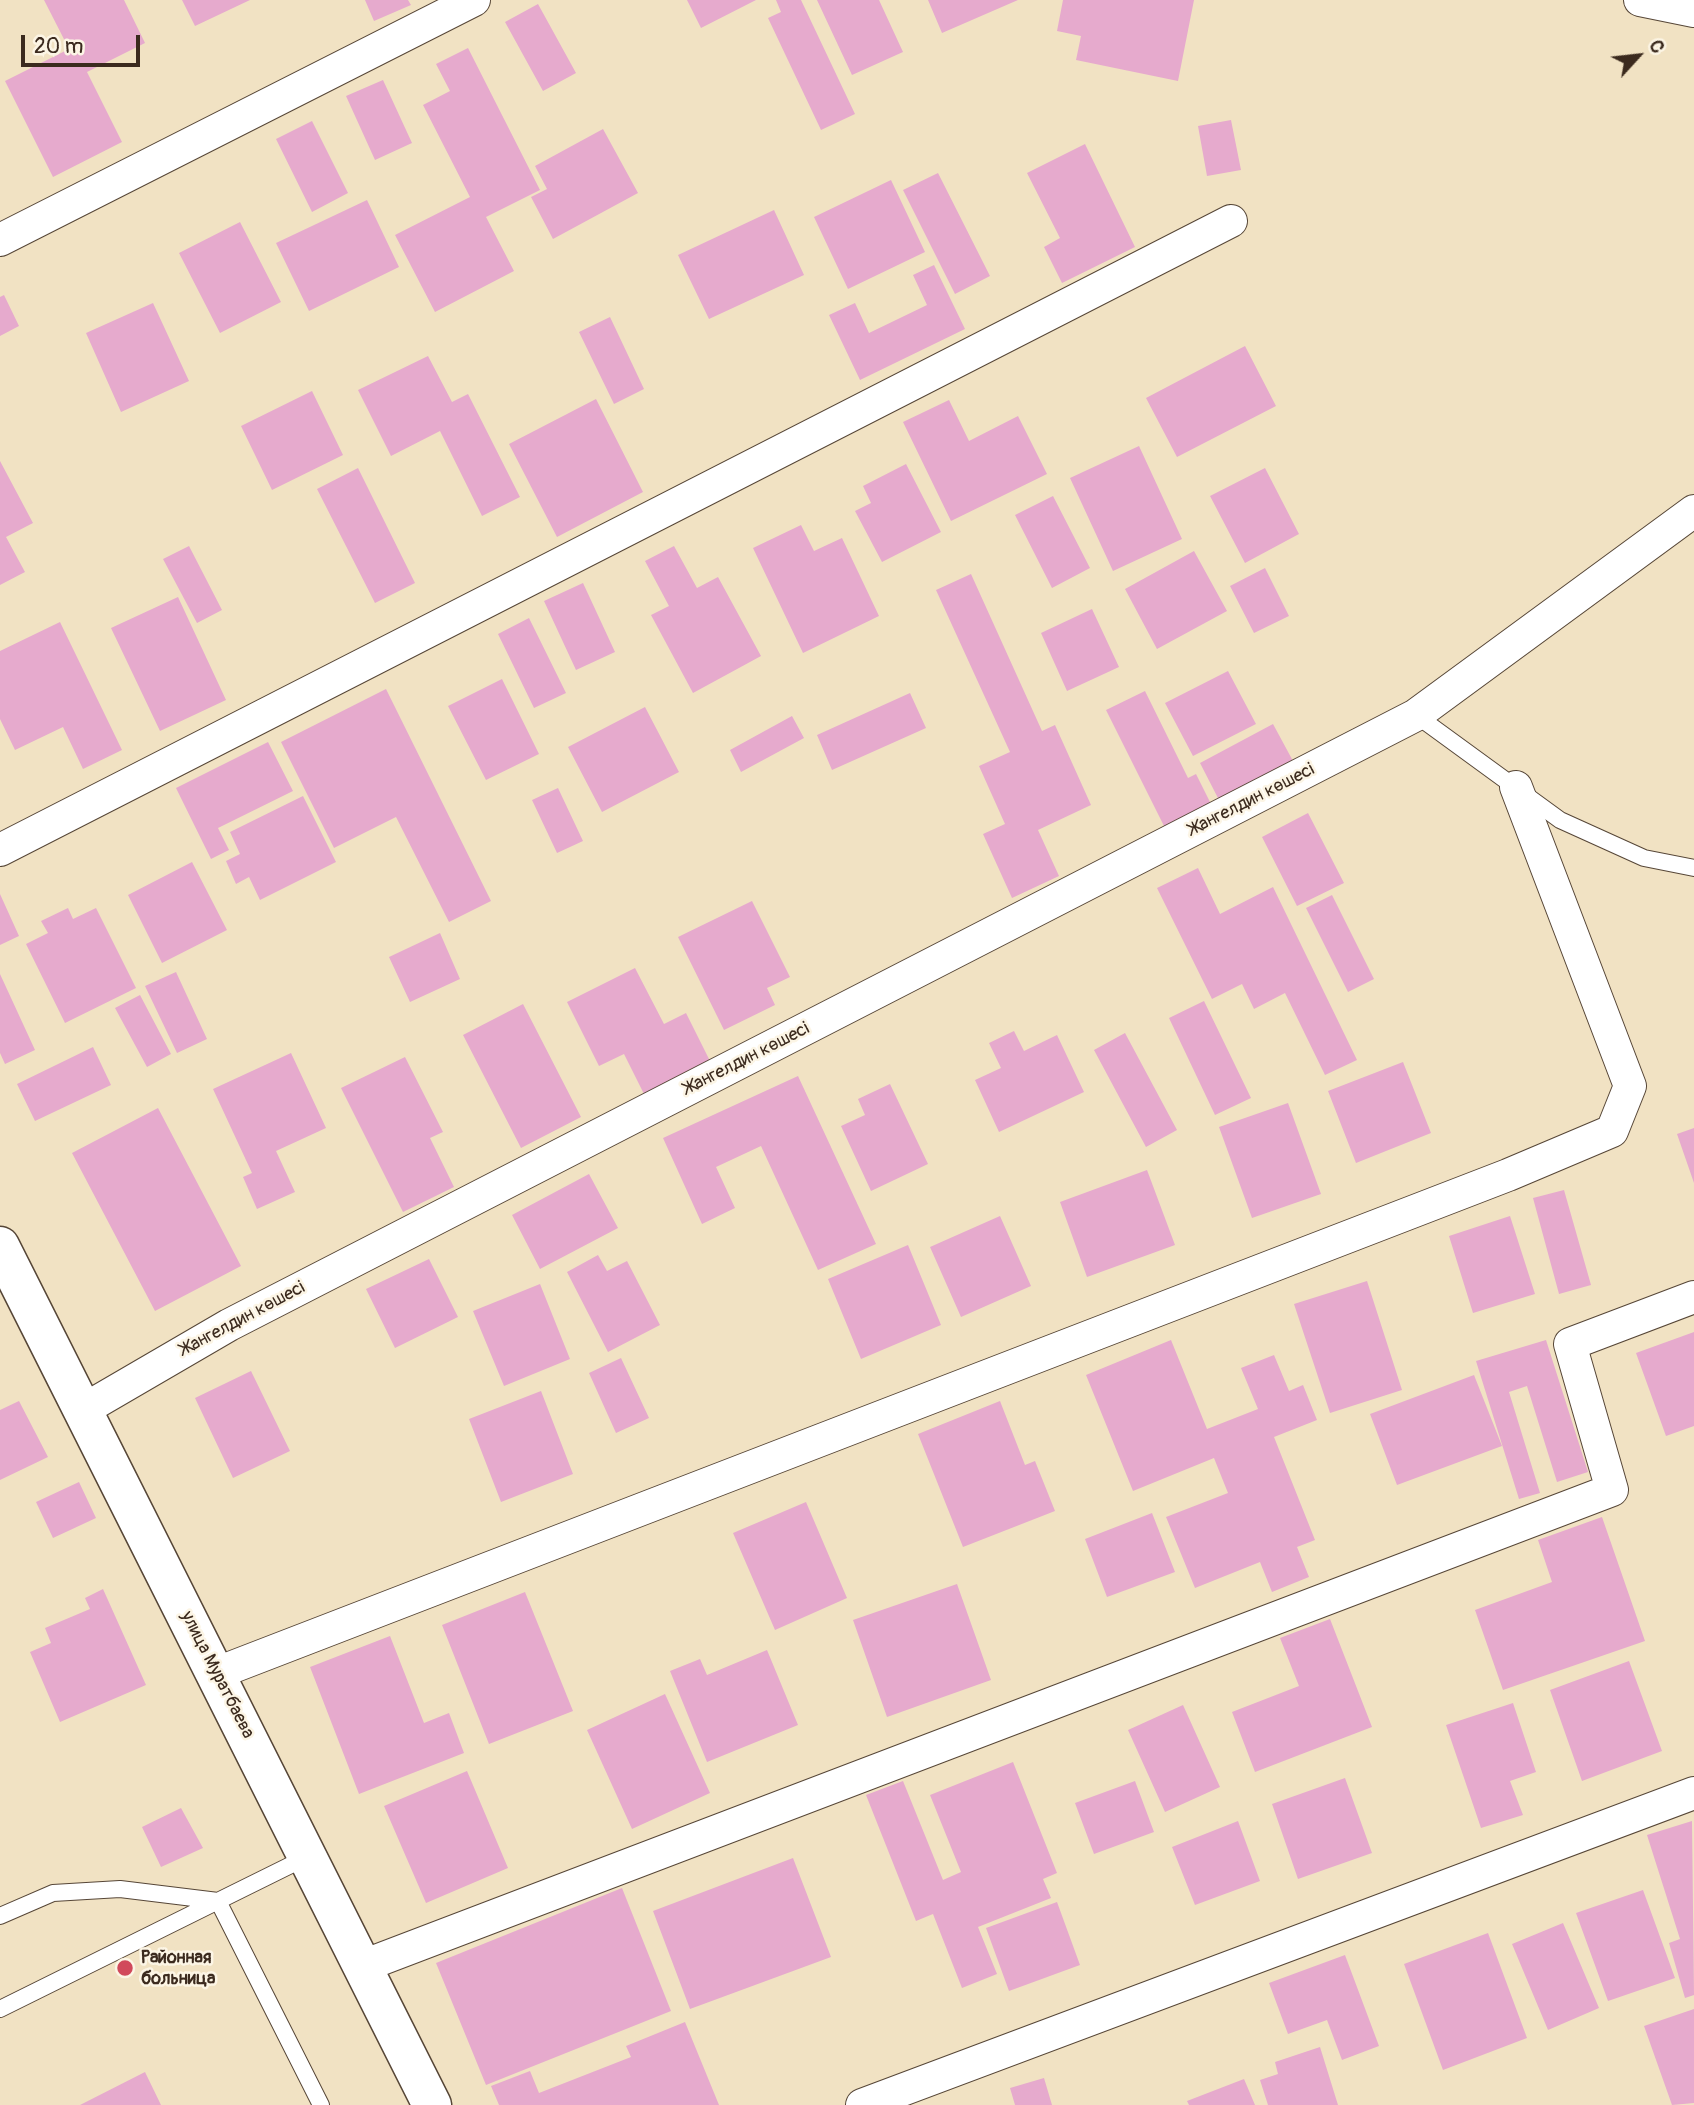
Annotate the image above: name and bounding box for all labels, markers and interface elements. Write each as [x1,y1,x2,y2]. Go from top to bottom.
scale bar [24,21,144,65]
north arrow [1603,21,1673,91]
text: 20 m [34,33,83,60]
text: С [1643,36,1670,57]
street label: Жангелдин көшесі [1186,759,1318,841]
street label: Жангелдин көшесі [681,1018,813,1100]
street label: Жангелдин көшесі [177,1277,309,1361]
street label: улица Муратбаева [176,1608,258,1742]
place label: Районная больница [141,1947,215,1990]
marker: Районная больница [115,1958,135,1978]

